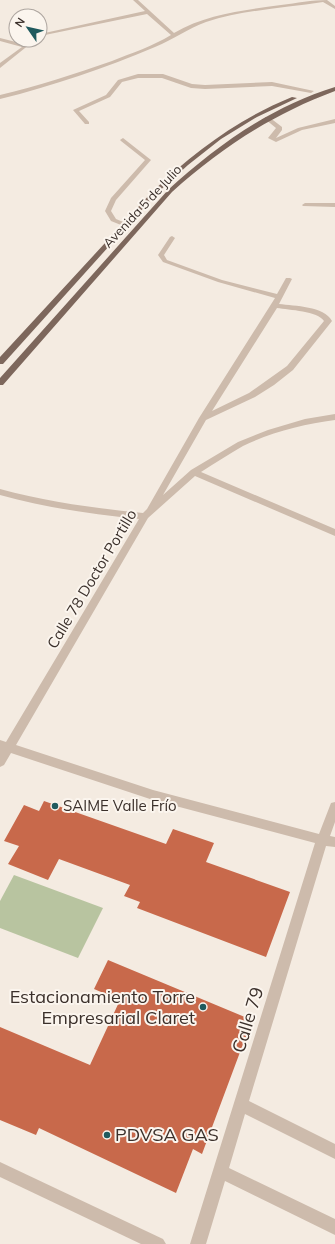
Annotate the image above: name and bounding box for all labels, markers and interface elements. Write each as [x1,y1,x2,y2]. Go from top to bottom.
north arrow [8,8,48,48]
text: N [12,15,28,30]
street label: Avenida 5 de Julio [99,161,185,251]
street label: Calle 78 Doctor Portillo [43,506,141,652]
place label: SAIME Valle Frío [63,796,177,815]
marker: SAIME Valle Frío [50,801,60,811]
street label: Calle 79 [227,984,268,1055]
place label: Estacionamiento Torre Empresarial Claret [10,985,195,1029]
marker: Estacionamiento Torre Empresarial Claret [198,1002,208,1012]
place label: PDVSA GAS [115,1123,219,1146]
marker: PDVSA GAS [102,1130,112,1140]

